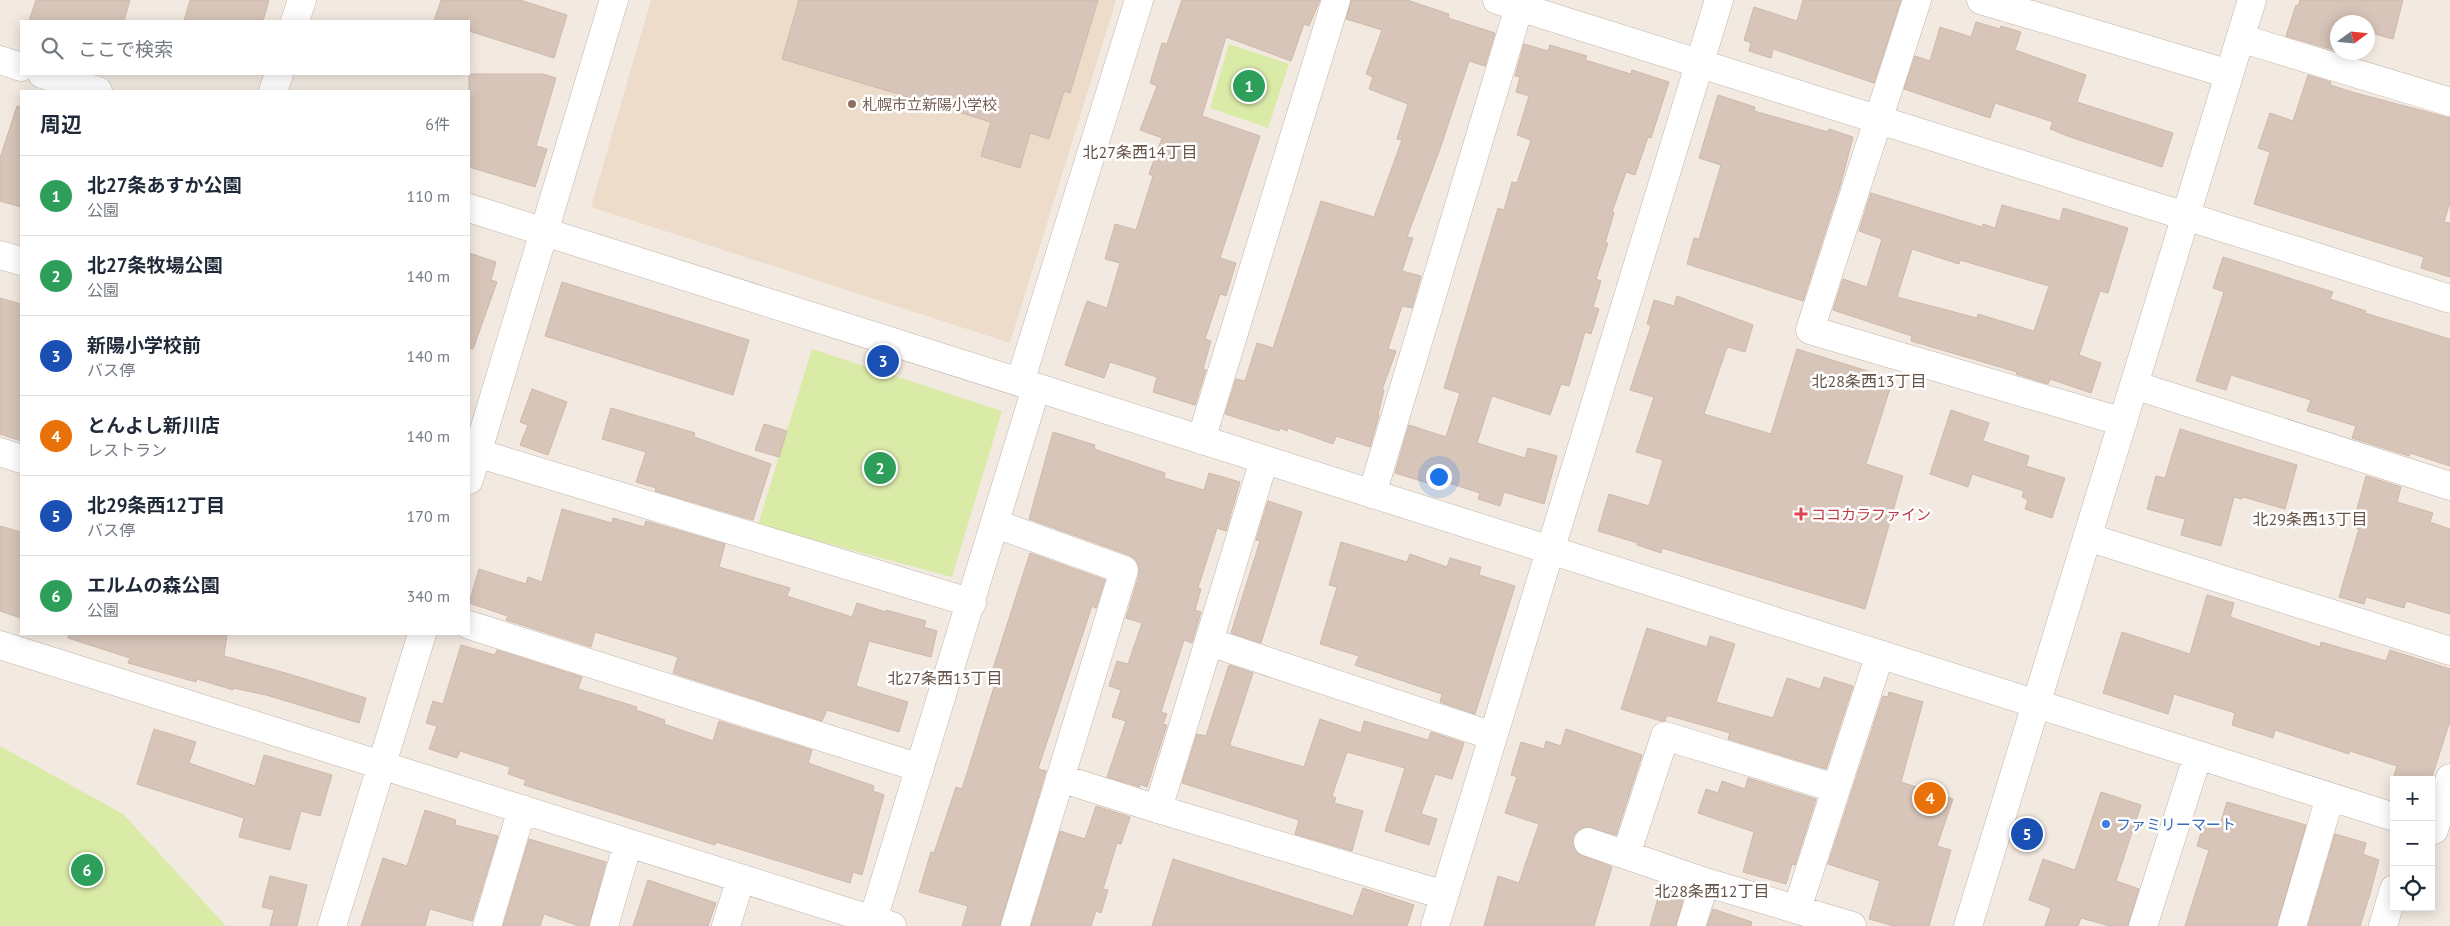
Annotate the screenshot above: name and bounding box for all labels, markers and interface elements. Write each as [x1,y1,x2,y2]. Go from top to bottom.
north arrow [2330,15,2375,60]
search box [20,20,470,75]
icon: search [38,34,66,62]
text: ここで検索 [78,37,173,61]
pin: 1 [1233,67,1265,105]
place label: 札幌市立新陽小学校 [862,95,997,114]
marker: 札幌市立新陽小学校 [846,98,858,110]
text: 周辺 [40,111,82,138]
text: 6件 [425,114,450,134]
district label: 北27条西14丁目 [1083,142,1197,162]
text: 北27条あすか公園 [87,173,242,197]
text: 1 [51,186,61,206]
text: 110 m [407,186,450,206]
text: 公園 [87,200,119,220]
text: 北27条牧場公園 [87,253,223,277]
text: 2 [51,266,61,286]
text: 140 m [407,266,450,286]
text: 公園 [87,280,119,300]
text: 新陽小学校前 [87,333,201,357]
pin: 3 [867,342,899,380]
text: 3 [51,346,61,366]
text: 140 m [407,346,450,366]
text: バス停 [87,360,135,380]
district label: 北28条西13丁目 [1812,371,1926,391]
text: とんよし新川店 [87,413,220,437]
text: 4 [51,426,61,446]
text: 140 m [407,426,450,446]
text: レストラン [87,440,167,460]
pin: 2 [864,449,896,487]
your location [1426,464,1452,490]
text: 北29条西12丁目 [87,493,225,517]
place label: ココカラファイン [1811,505,1931,524]
text: 5 [51,506,61,526]
text: 170 m [407,506,450,526]
marker: ココカラファイン [1795,508,1807,520]
district label: 北29条西13丁目 [2253,509,2367,529]
text: バス停 [87,520,135,540]
text: エルムの森公園 [87,573,220,597]
text: 6 [51,586,61,606]
text: 340 m [407,586,450,606]
text: 公園 [87,600,119,620]
district label: 北27条西13丁目 [888,668,1002,688]
map controls [2390,776,2435,911]
button: + [2390,776,2435,821]
pin: 4 [1914,779,1946,817]
pin: 5 [2011,815,2043,853]
place label: ファミリーマート [2116,815,2236,834]
marker: ファミリーマート [2100,818,2112,830]
button: − [2390,821,2435,866]
pin: 6 [71,851,103,889]
button: locate [2390,866,2435,911]
district label: 北28条西12丁目 [1655,881,1769,901]

